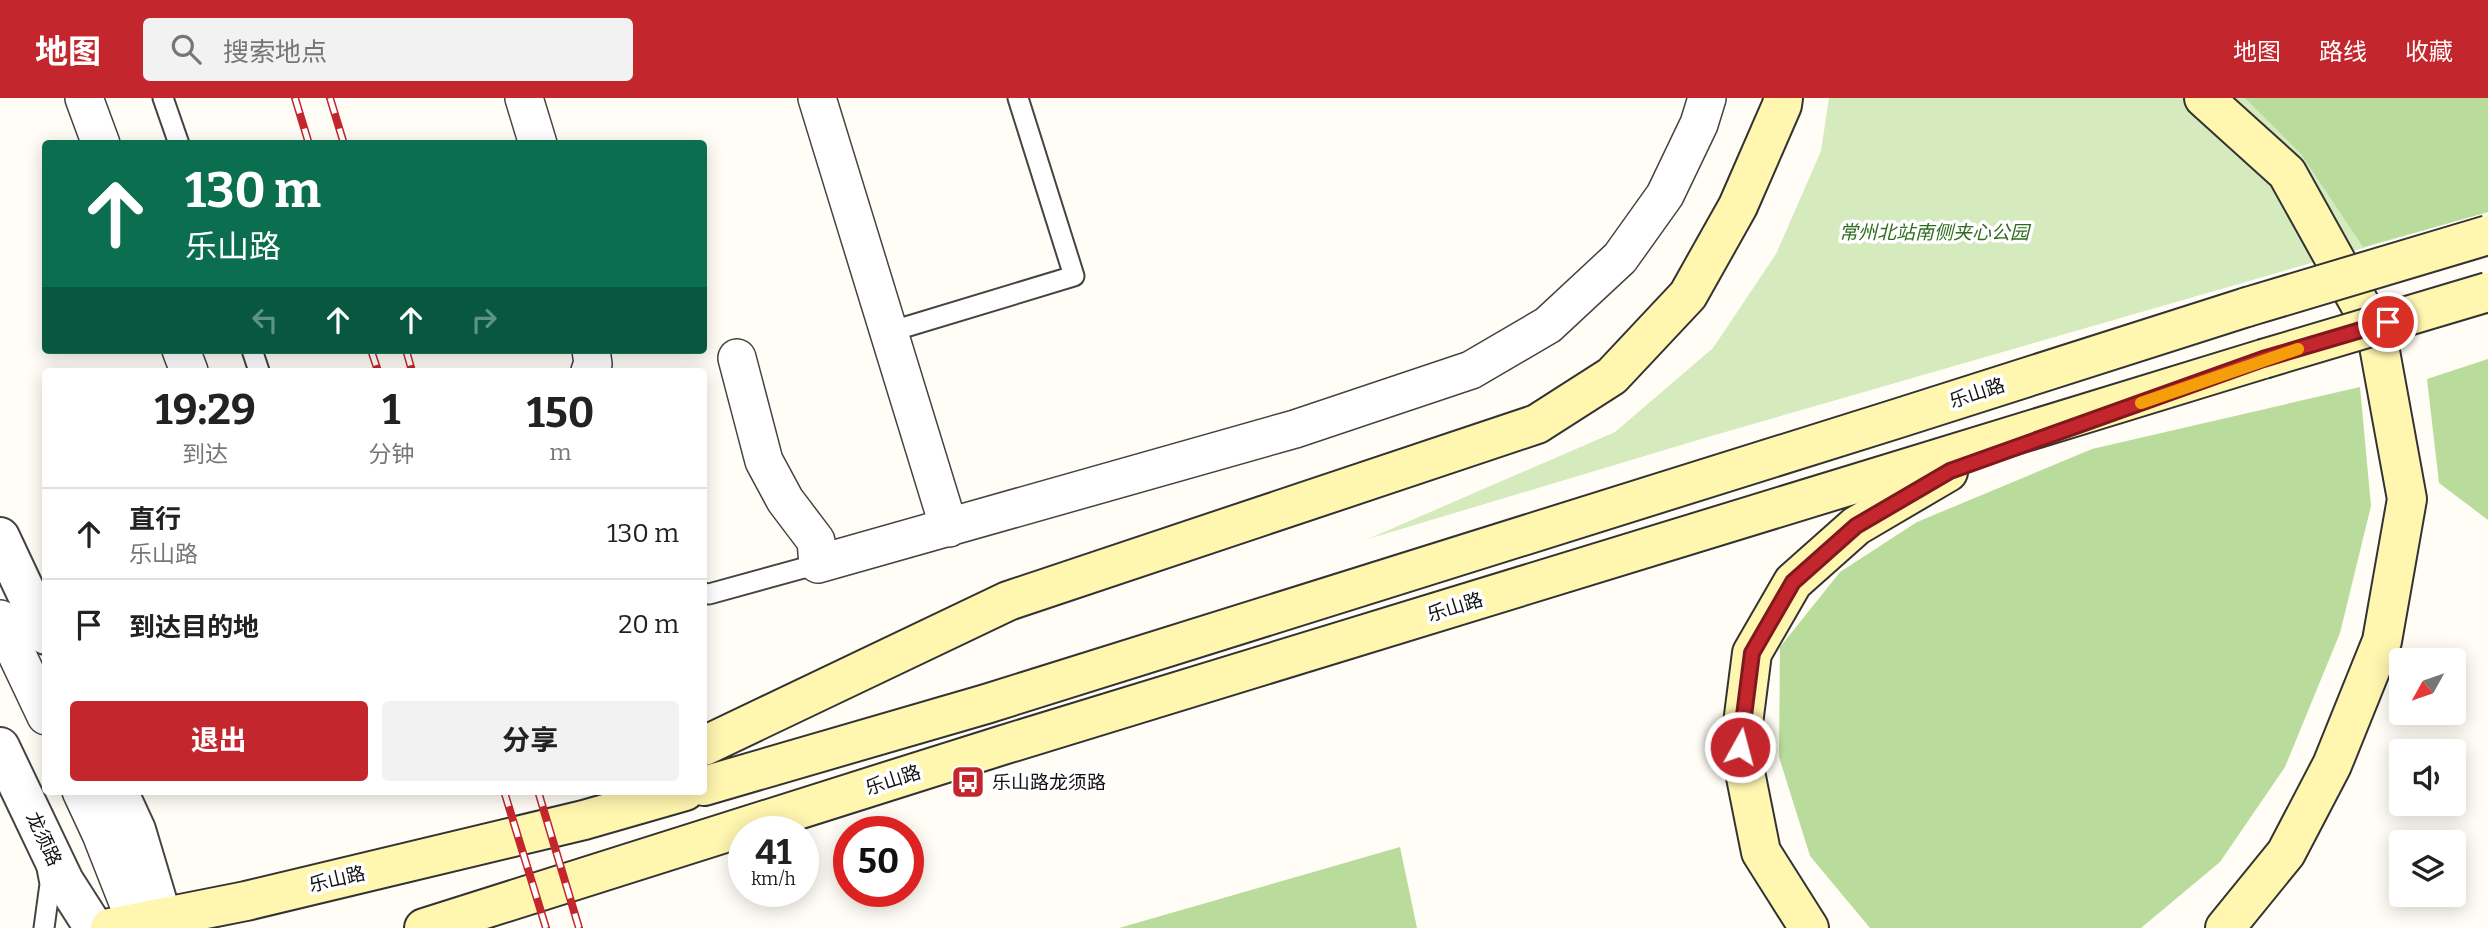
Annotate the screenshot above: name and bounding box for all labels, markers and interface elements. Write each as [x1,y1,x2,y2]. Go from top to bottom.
search box [143,18,633,81]
icon: search [167,30,205,68]
text: 地图 [35,32,101,72]
text: 搜索地点 [223,37,327,68]
text: 地图 [2233,38,2281,66]
text: 路线 [2319,38,2367,66]
text: 收藏 [2405,38,2453,66]
text: 130 m [185,161,321,220]
icon: ahead [70,168,161,259]
park label: 常州北站南侧夹心公园 [1839,221,2032,244]
text: 乐山路 [185,228,281,266]
pin [2358,292,2418,352]
icon: left [246,301,284,339]
icon: ahead [319,301,357,339]
icon: ahead [392,301,430,339]
icon: right [465,301,503,339]
icon: arrive [2369,303,2407,341]
street label: 乐山路 [1946,373,2008,413]
text: 19:29 [154,385,256,435]
text: 1 [382,385,400,435]
text: 150 [527,388,594,438]
text: m [550,438,572,466]
text: 到达 [182,440,228,468]
text: 分钟 [368,440,414,468]
text: 直行 [129,504,181,535]
icon: ahead [70,515,108,553]
text: 130 m [607,518,679,549]
text: 乐山路 [129,540,198,568]
street label: 乐山路 [1424,588,1486,626]
icon: arrive [70,606,108,644]
text: 20 m [618,609,679,640]
text: 到达目的地 [129,612,259,643]
north arrow [2389,648,2466,724]
map controls [2389,648,2466,907]
button: 退出 [70,701,368,781]
button: 分享 [382,701,679,781]
position arrow [1703,710,1777,784]
button: sound [2389,739,2466,816]
street label: 乐山路 [862,760,924,800]
bus stop icon: 乐山路龙须路 [949,763,987,801]
place label: 乐山路龙须路 [992,771,1106,794]
street label: 龙须路 [22,808,66,870]
speed limit sign: 50 [833,816,924,907]
button: layers [2389,830,2466,907]
text: 41 [755,831,792,873]
street label: 乐山路 [307,861,367,897]
text: km/h [751,868,796,890]

